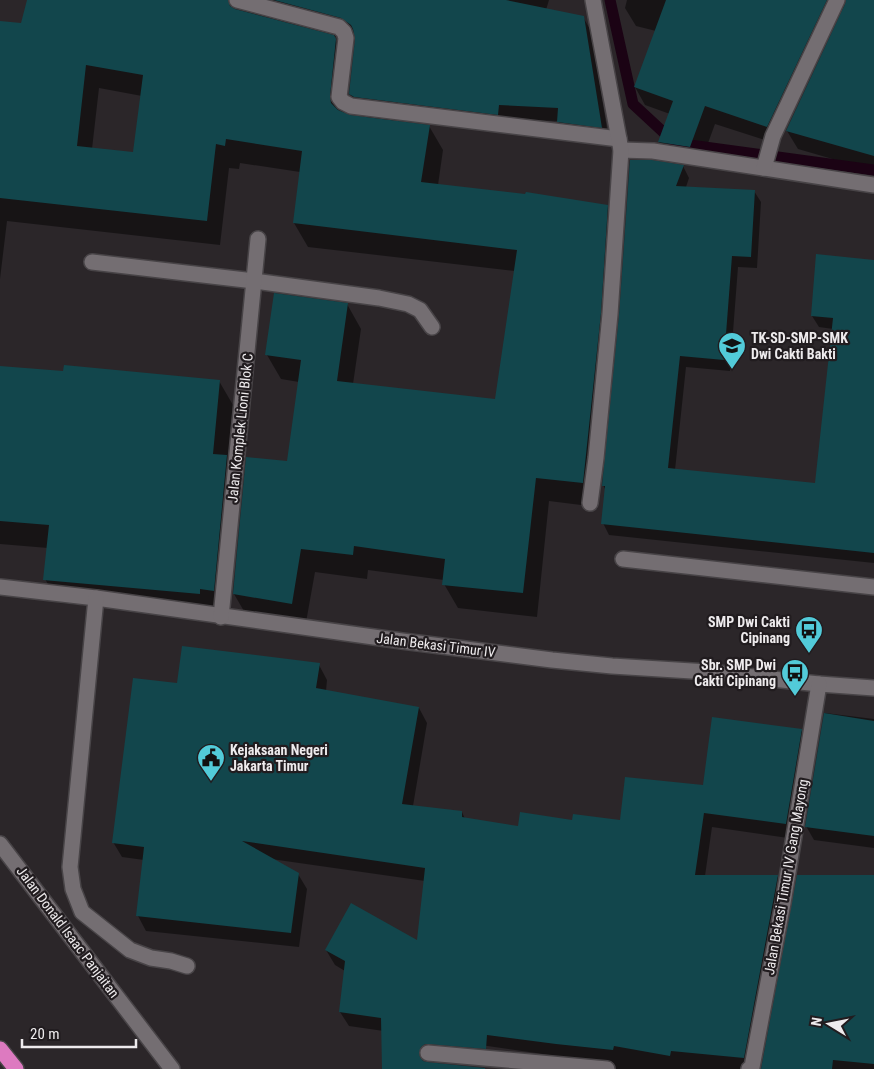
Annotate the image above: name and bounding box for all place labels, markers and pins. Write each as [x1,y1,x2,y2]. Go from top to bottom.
place label: TK-SD-SMP-SMK Dwi Cakti Bakti [751,330,848,362]
school or university icon: TK-SD-SMP-SMK Dwi Cakti Bakti [717,331,747,370]
place label: SMP Dwi Cakti Cipinang [708,614,790,646]
bus stop icon: SMP Dwi Cakti Cipinang [794,615,824,654]
place label: Sbr. SMP Dwi Cakti Cipinang [694,657,776,689]
bus stop icon: Sbr. SMP Dwi Cakti Cipinang [780,658,810,697]
place label: Kejaksaan Negeri Jakarta Timur [230,742,328,774]
public building icon: Kejaksaan Negeri Jakarta Timur [196,743,226,782]

